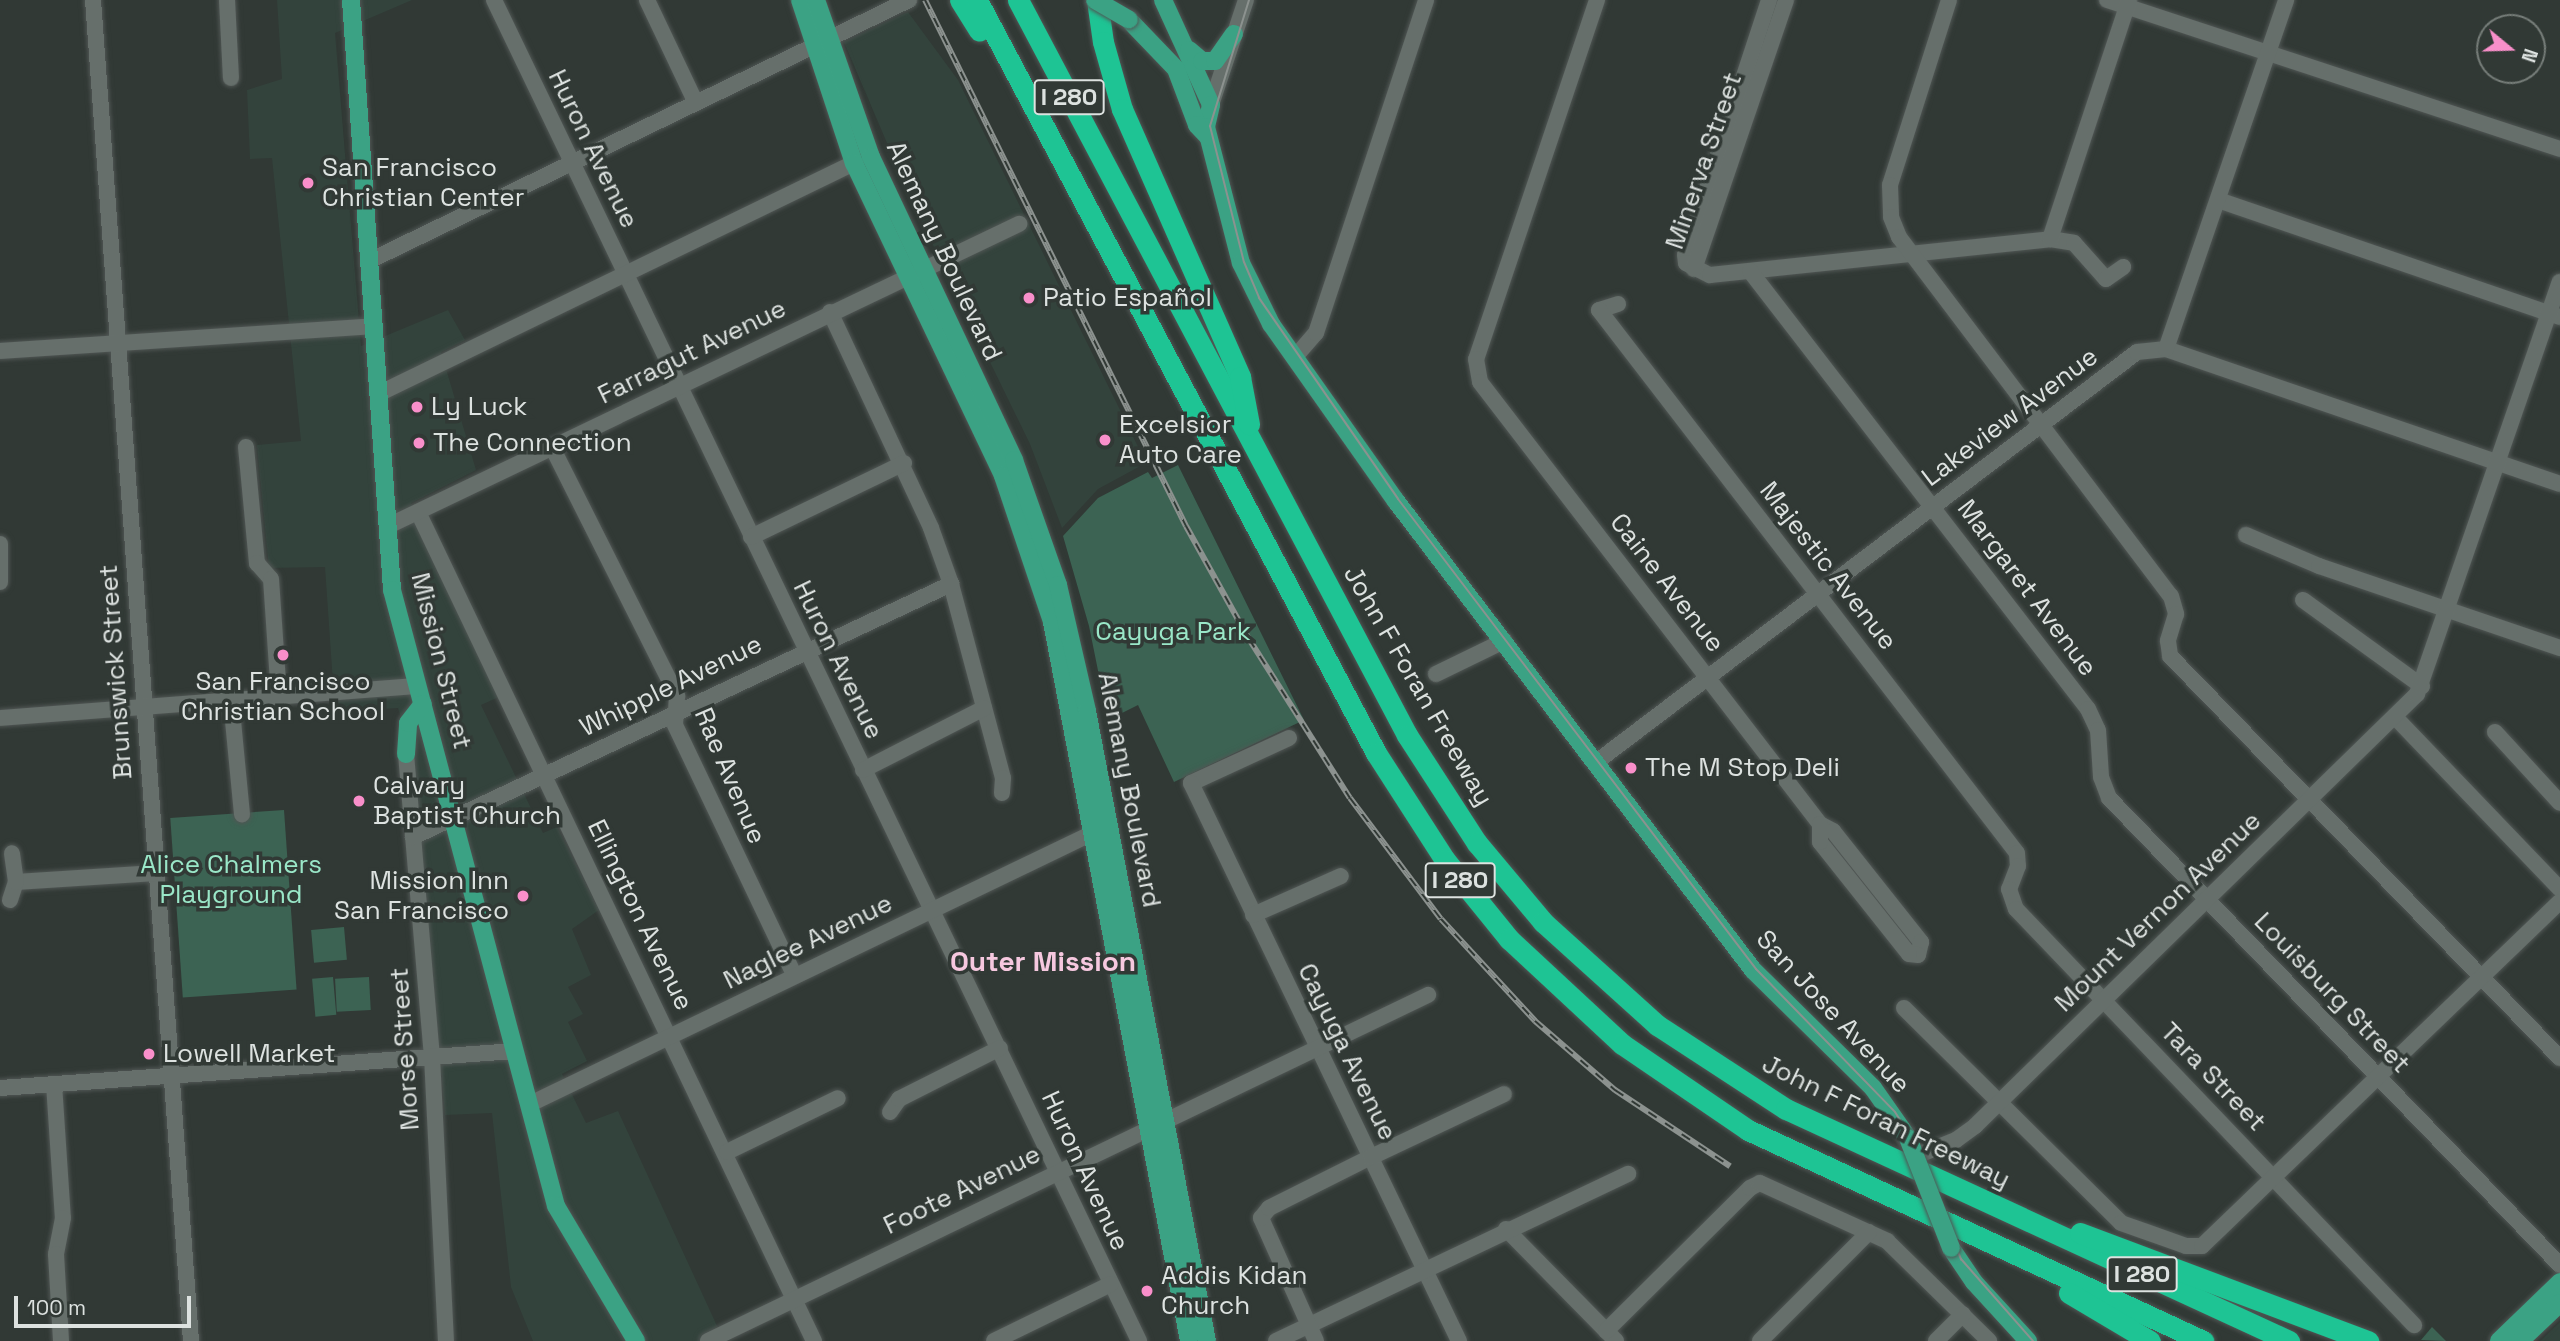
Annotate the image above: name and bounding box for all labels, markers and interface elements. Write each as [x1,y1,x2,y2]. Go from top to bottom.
north arrow [2476,14,2546,84]
text: N [2516,45,2543,65]
street label: Huron Avenue [541,64,645,234]
street label: Minerva Street [1659,69,1749,253]
road number: I 280 [1032,76,1106,118]
street label: Alemany Boulevard [879,136,1009,366]
place label: San Francisco Christian Center [322,152,524,214]
marker: San Francisco Christian Center [300,175,316,191]
place label: Patio Español [1043,282,1212,314]
marker: Patio Español [1021,290,1037,306]
street label: Farragut Avenue [593,293,791,411]
street label: Lakeview Avenue [1916,341,2104,493]
place label: Ly Luck [431,391,527,423]
marker: Ly Luck [409,399,425,415]
place label: Excelsior Auto Care [1119,409,1242,471]
place label: The Connection [433,427,632,459]
marker: Excelsior Auto Care [1097,432,1113,448]
marker: The Connection [411,435,427,451]
street label: Majestic Avenue [1753,476,1903,656]
street label: Margaret Avenue [1950,494,2104,682]
street label: Caine Avenue [1603,507,1731,659]
street label: John F Foran Freeway [1336,560,1500,812]
street label: Brunswick Street [93,564,139,780]
street label: Mission Street [404,570,478,752]
street label: Huron Avenue [786,575,890,745]
park label: Cayuga Park [1095,616,1251,648]
street label: Whipple Avenue [575,628,767,744]
marker: San Francisco Christian School [275,647,291,663]
place label: San Francisco Christian School [181,666,385,728]
street label: Alemany Boulevard [1091,670,1167,910]
street label: Rae Avenue [687,703,773,849]
place label: The M Stop Deli [1645,752,1840,784]
marker: The M Stop Deli [1623,760,1639,776]
place label: Calvary Baptist Church [373,770,561,832]
marker: Calvary Baptist Church [351,793,367,809]
street label: Mount Vernon Avenue [2048,805,2268,1019]
street label: Ellington Avenue [580,815,700,1015]
park label: Alice Chalmers Playground [140,849,322,910]
road number: I 280 [1423,860,1497,900]
place label: Mission Inn San Francisco [334,865,509,926]
marker: Mission Inn San Francisco [515,888,531,904]
street label: Naglee Avenue [718,888,898,996]
street label: Louisburg Street [2247,906,2417,1080]
street label: San Jose Avenue [1749,924,1917,1100]
district label: Outer Mission [950,944,1136,978]
street label: Cayuga Avenue [1291,958,1403,1146]
street label: Morse Street [384,966,426,1132]
street label: Tara Street [2154,1016,2272,1138]
place label: Lowell Market [163,1038,336,1070]
marker: Lowell Market [141,1046,157,1062]
street label: John F Foran Freeway [1757,1048,2015,1196]
street label: Huron Avenue [1034,1086,1136,1256]
street label: Foote Avenue [878,1139,1046,1241]
road number: I 280 [2105,1254,2179,1294]
place label: Addis Kidan Church [1161,1260,1307,1322]
scale bar [18,1282,194,1326]
marker: Addis Kidan Church [1139,1283,1155,1299]
text: 100 m [27,1294,86,1321]

